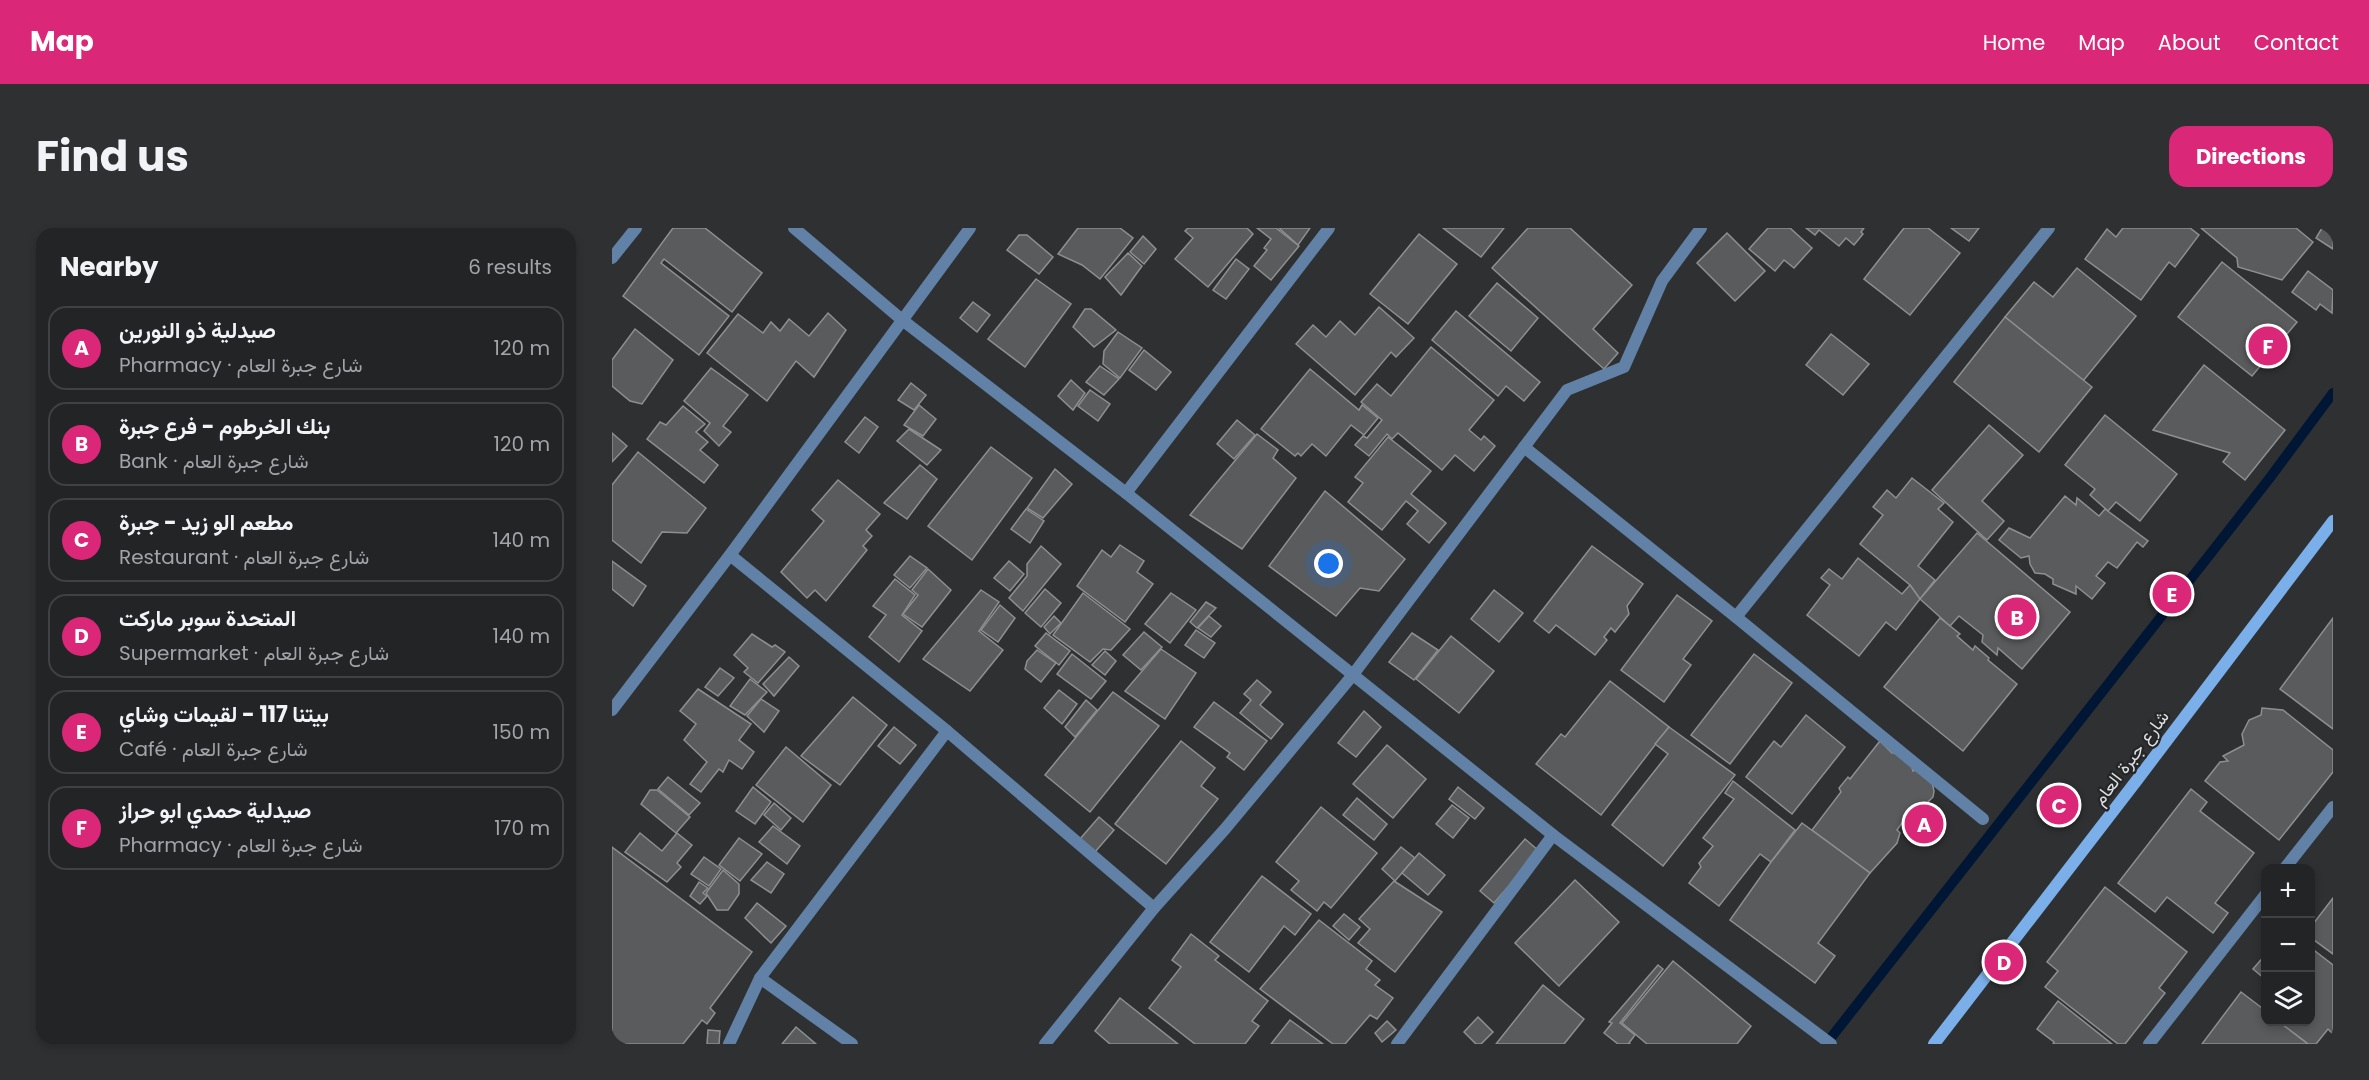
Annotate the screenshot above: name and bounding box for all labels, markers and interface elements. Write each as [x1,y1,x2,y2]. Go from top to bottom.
text: Map [30,22,94,61]
text: Home [1983,28,2045,57]
text: Map [2078,28,2125,57]
text: About [2158,28,2221,57]
text: Contact [2254,28,2339,57]
button: Directions [2169,126,2333,187]
text: Find us [36,127,189,186]
text: Nearby [60,249,158,285]
text: 6 results [468,253,552,281]
text: صيدلية ذو النورين [119,315,276,346]
pin: F [2248,324,2288,368]
text: A [74,334,89,362]
text: 120 m [494,334,550,362]
text: Pharmacy · شارع جبرة العام [119,351,363,379]
text: بنك الخرطوم - فرع جبرة [119,411,330,442]
text: B [75,430,88,458]
text: 120 m [494,430,550,458]
text: Bank · شارع جبرة العام [119,447,309,475]
text: مطعم الو زيد - جبرة [119,507,293,538]
text: C [74,526,89,554]
text: 140 m [493,526,550,554]
text: Restaurant · شارع جبرة العام [119,543,369,571]
your location [1314,549,1343,578]
pin: E [2152,572,2192,616]
pin: B [1998,594,2036,640]
text: المتحدة سوبر ماركت [119,603,296,634]
text: D [74,622,89,650]
text: 140 m [493,622,550,650]
text: Supermarket · شارع جبرة العام [119,639,389,667]
text: بيتنا 117 - لقيمات وشاي [119,699,329,730]
street label: شارع جبرة العام [2087,705,2175,810]
text: E [76,718,87,746]
text: 150 m [493,718,550,746]
text: Café · شارع جبرة العام [119,735,308,763]
pin: C [2040,782,2078,828]
text: صيدلية حمدي ابو حراز [119,795,311,826]
pin: A [1904,802,1944,846]
text: F [76,814,87,842]
text: 170 m [494,814,550,842]
text: Pharmacy · شارع جبرة العام [119,831,363,859]
map controls [2261,864,2315,1026]
button: + [2261,864,2315,918]
button: − [2261,918,2315,972]
pin: D [1984,940,2024,984]
button: layers [2261,972,2315,1026]

